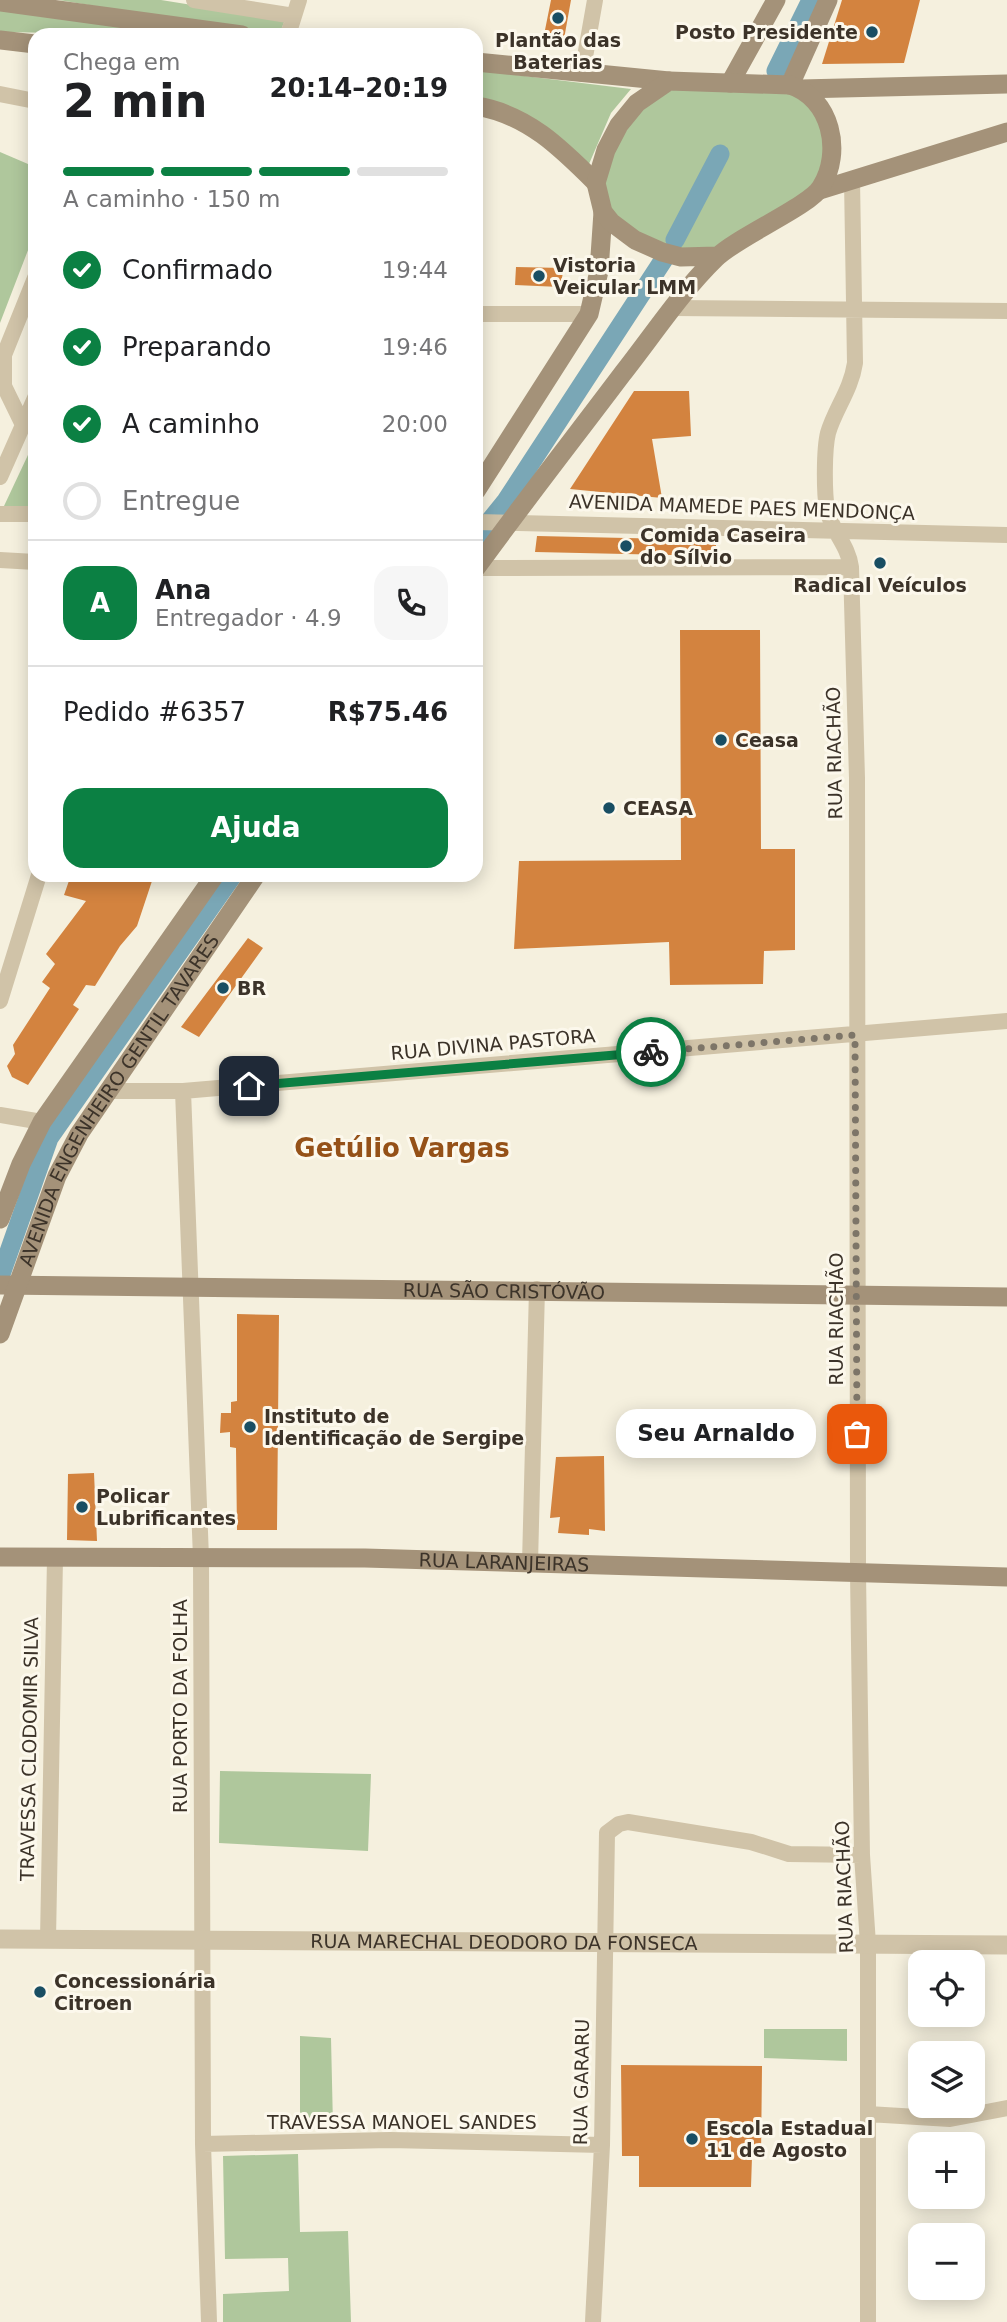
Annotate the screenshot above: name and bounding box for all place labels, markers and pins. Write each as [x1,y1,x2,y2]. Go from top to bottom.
marker: Plantão das Baterias [550,10,566,26]
place label: Posto Presidente [675,21,858,43]
marker: Posto Presidente [864,24,880,40]
place label: Plantão das Baterias [495,29,621,73]
place label: Vistoria Veicular LMM [553,254,696,298]
marker: Vistoria Veicular LMM [531,268,547,284]
place label: Comida Caseira do Sílvio [640,524,806,568]
marker: Comida Caseira do Sílvio [618,538,634,554]
marker: Radical Veículos [872,555,888,571]
place label: Radical Veículos [793,574,967,596]
place label: Ceasa [735,729,799,751]
marker: Ceasa [713,732,729,748]
place label: CEASA [623,797,693,819]
marker: CEASA [601,800,617,816]
place label: BR [237,977,266,999]
marker: BR [215,980,231,996]
pin [219,1056,279,1116]
pin [827,1404,887,1464]
place label: Instituto de Identificação de Sergipe [264,1405,524,1449]
callout: Seu Arnaldo [616,1410,815,1458]
marker: Instituto de Identificação de Sergipe [242,1419,258,1435]
place label: Policar Lubrificantes [96,1485,236,1529]
marker: Policar Lubrificantes [74,1499,90,1515]
place label: Concessionária Citroen [54,1970,216,2014]
marker: Concessionária Citroen [32,1984,48,2000]
place label: Escola Estadual 11 de Agosto [706,2117,873,2161]
marker: Escola Estadual 11 de Agosto [684,2131,700,2147]

